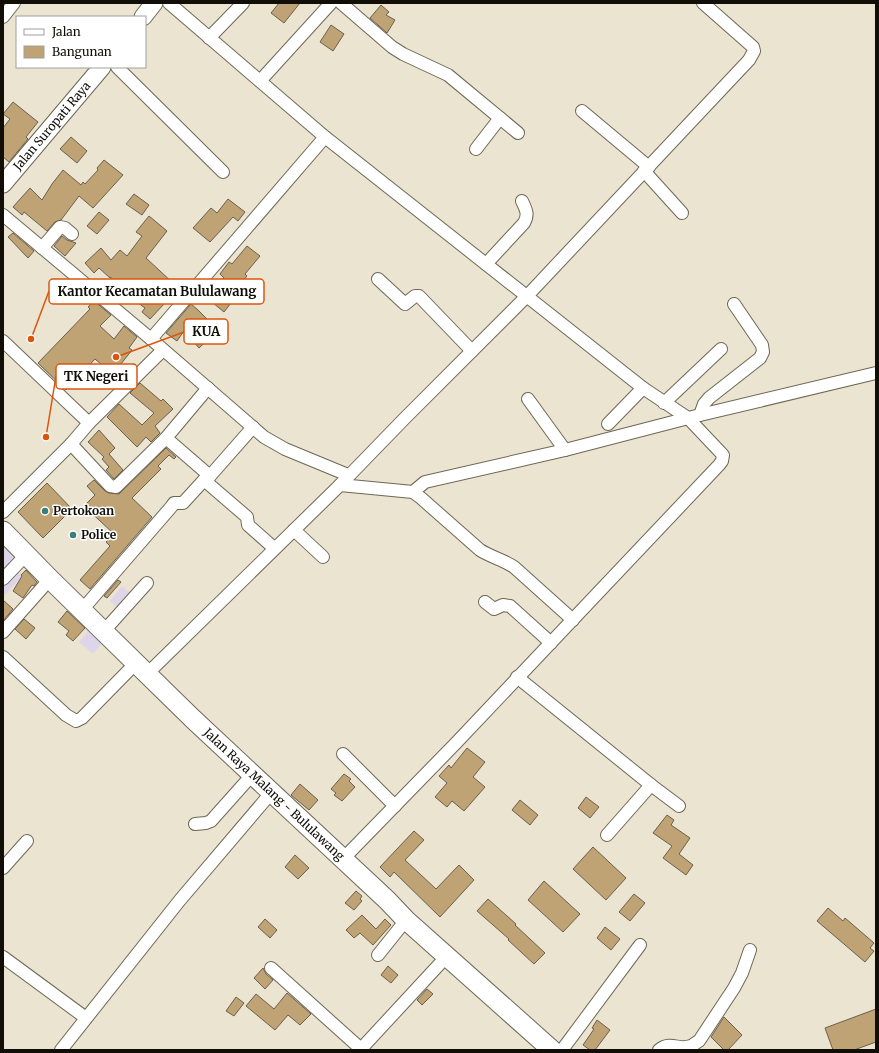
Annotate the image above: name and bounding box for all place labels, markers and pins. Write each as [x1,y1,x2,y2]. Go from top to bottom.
callout: Kantor Kecamatan Bululawang [49,279,264,304]
callout: KUA [184,319,228,344]
callout: TK Negeri [56,364,137,389]
place label: Pertokoan [53,503,114,518]
marker: Pertokoan [40,506,50,516]
place label: Police [81,527,117,542]
marker: Police [68,530,78,540]

